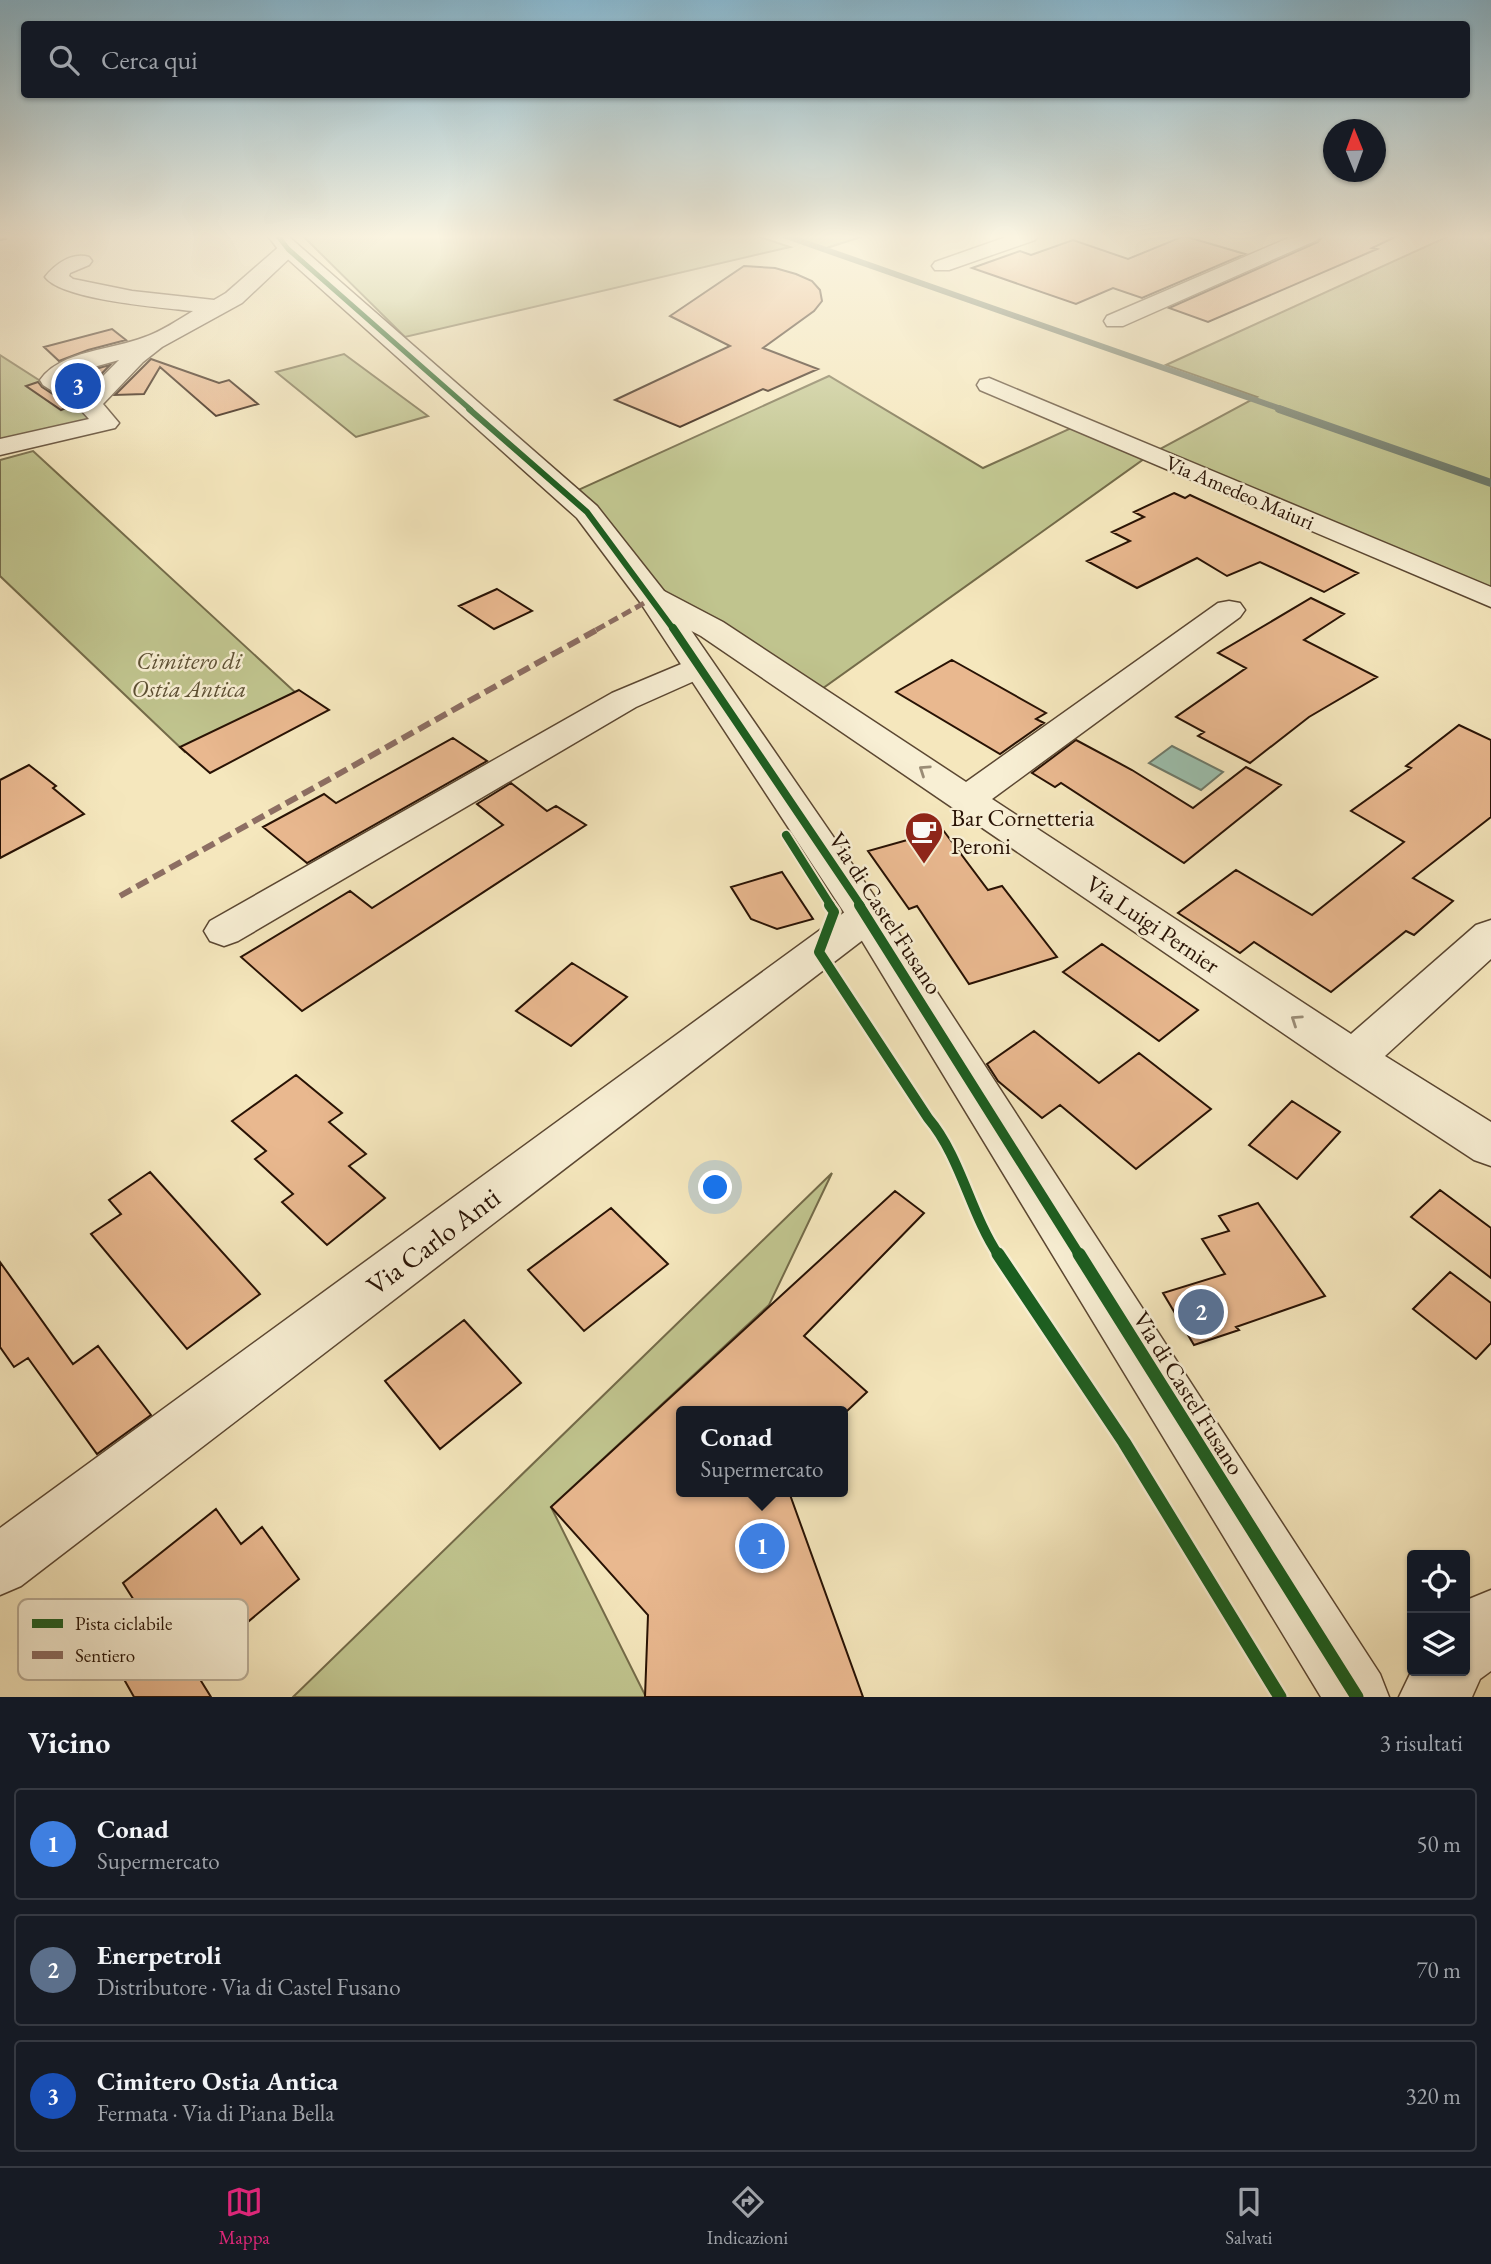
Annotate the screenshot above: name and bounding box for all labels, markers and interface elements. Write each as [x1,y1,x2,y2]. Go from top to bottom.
search box [21,21,1470,98]
icon: search [45,41,83,79]
text: Cerca qui [101,43,198,77]
north arrow [1323,119,1386,182]
pin: 3 [55,360,101,412]
street label: Via Amedeo Maiuri [1162,449,1318,535]
park label: Cimitero di Ostia Antica [132,645,246,704]
one-way arrow [919,766,932,779]
place label: Bar Cornetteria Peroni [951,802,1095,861]
cafe icon: Bar Cornetteria Peroni [903,810,945,865]
street label: Via di Castel Fusano [822,826,950,1000]
street label: Via Luigi Pernier [1080,868,1226,980]
one-way arrow [1291,1016,1304,1028]
your location [698,1170,732,1204]
street label: Via Carlo Anti [359,1179,507,1303]
pin: 2 [1178,1286,1224,1338]
street label: Via di Castel Fusano [1126,1305,1252,1481]
popup [676,1406,848,1497]
text: Conad [701,1420,773,1454]
text: Supermercato [701,1454,823,1484]
pin: 1 [739,1520,785,1572]
map controls [1407,1550,1470,1676]
button: locate [1407,1550,1470,1613]
legend [18,1599,248,1680]
text: Pista ciclabile [75,1611,172,1636]
button: layers [1407,1613,1470,1676]
text: Sentiero [75,1643,135,1668]
text: Vicino [28,1723,110,1762]
text: 3 risultati [1380,1728,1463,1758]
text: Conad [97,1812,169,1846]
text: 1 [47,1829,59,1859]
text: 50 m [1416,1829,1461,1859]
text: Supermercato [97,1846,220,1876]
text: Enerpetroli [97,1938,221,1972]
text: 2 [47,1955,59,1985]
text: 70 m [1416,1955,1461,1985]
text: Distributore · Via di Castel Fusano [97,1972,401,2002]
text: Cimitero Ostia Antica [97,2064,338,2098]
text: 3 [47,2081,59,2111]
text: 320 m [1405,2081,1461,2111]
text: Fermata · Via di Piana Bella [97,2098,334,2128]
tab: Mappa [219,2183,270,2250]
tab: Indicazioni [707,2183,788,2250]
tab: Salvati [1225,2183,1272,2250]

